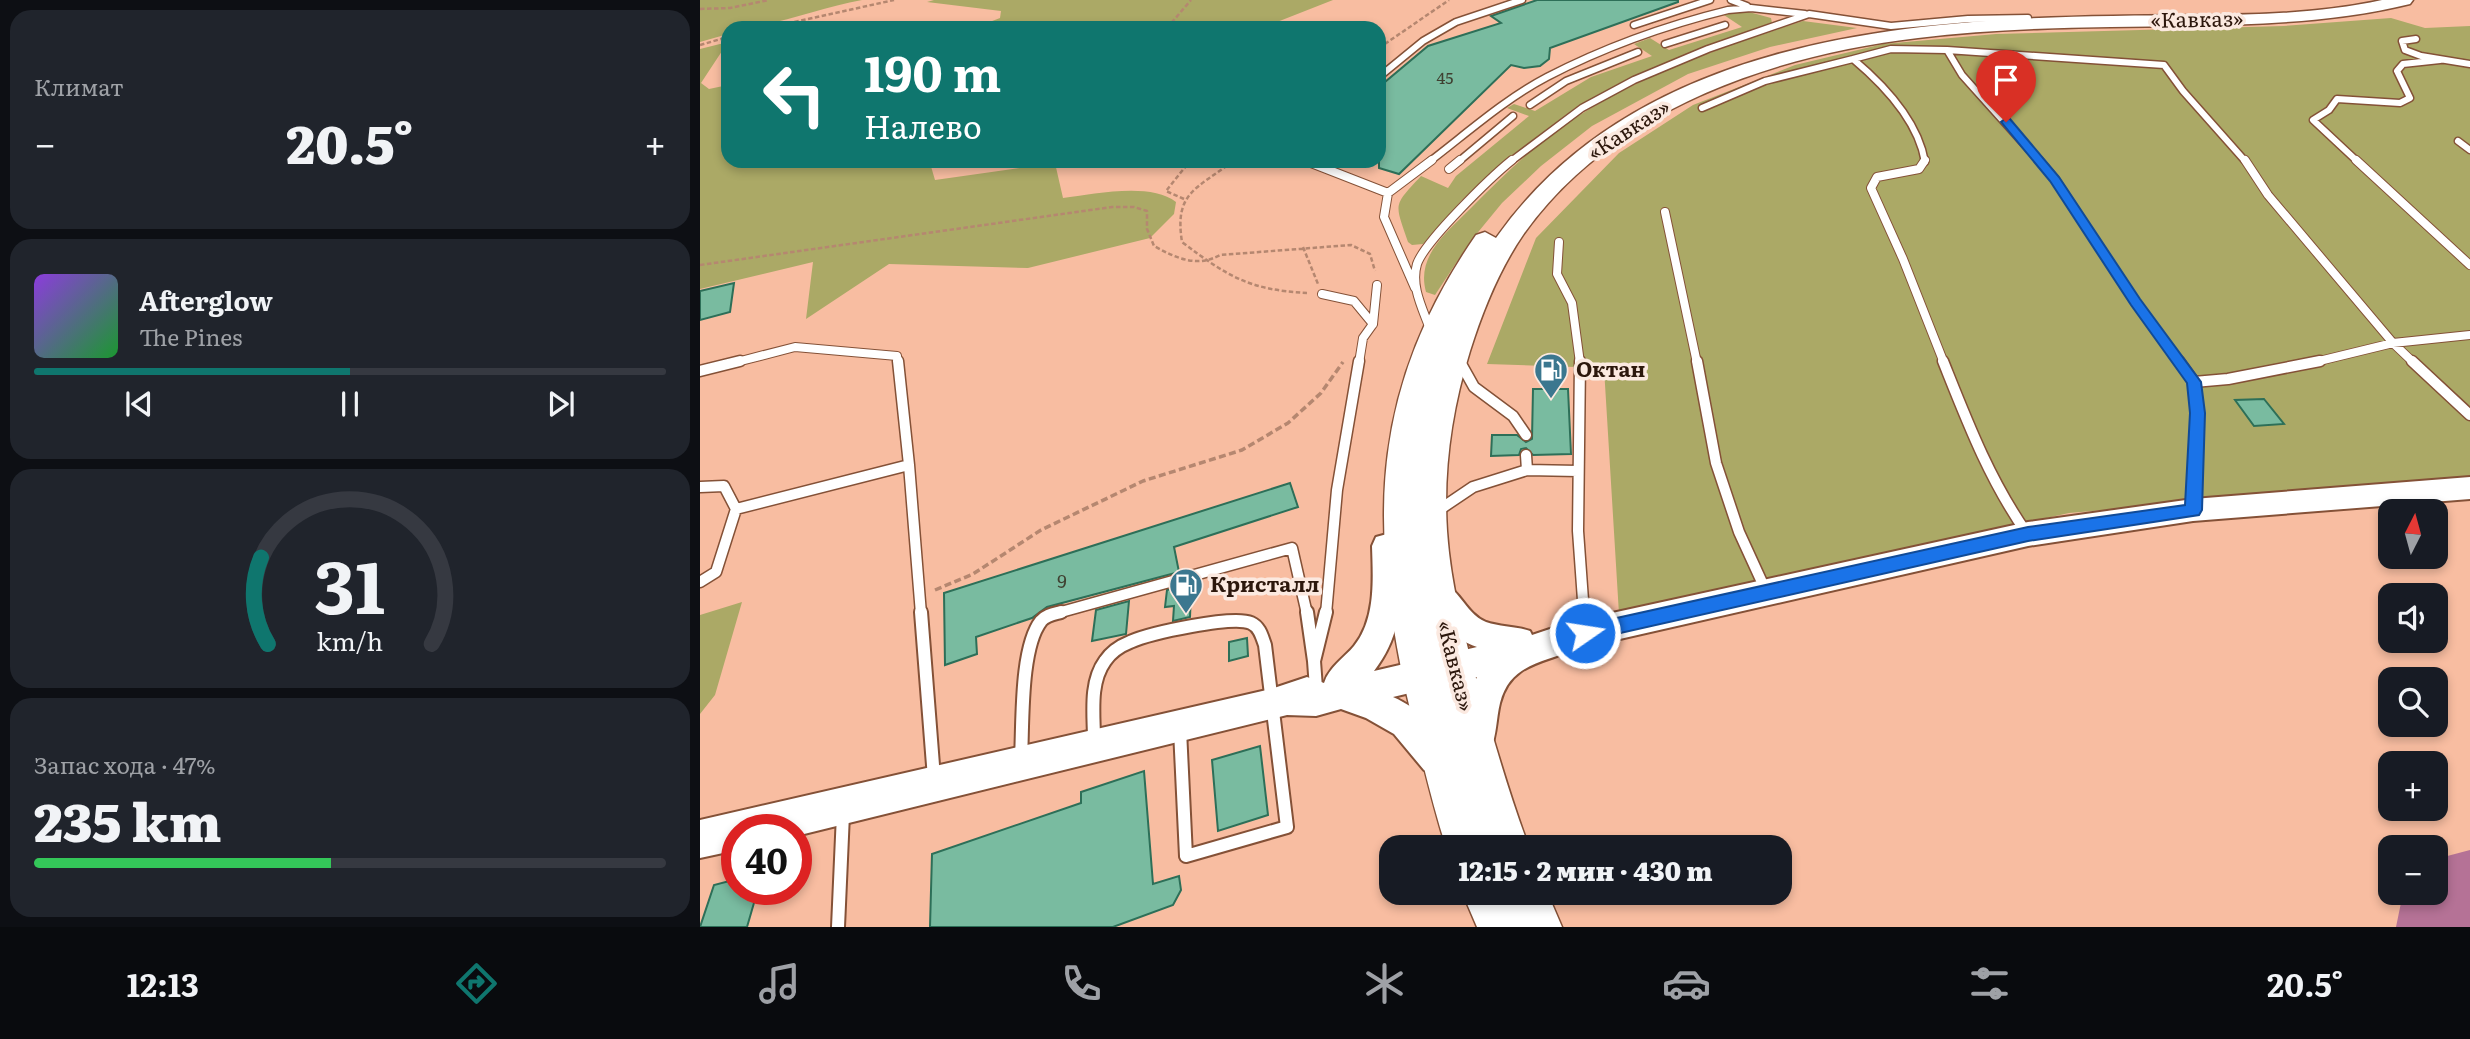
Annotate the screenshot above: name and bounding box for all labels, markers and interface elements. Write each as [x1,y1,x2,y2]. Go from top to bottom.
street label: «Кавказ» [2150,1,2244,34]
text: 190 m [864,34,1001,107]
icon: left [749,49,840,140]
pin [1976,50,2036,122]
icon: arrive [1987,61,2025,99]
house number: 45 [1437,65,1453,89]
text: Климат [34,69,124,103]
street label: «Кавказ» [1580,90,1675,166]
text: Налево [864,101,982,149]
text: 20.5° [286,103,414,180]
text: − [34,113,56,170]
text: + [644,113,666,170]
text: Afterglow [139,280,273,319]
text: The Pines [139,319,242,353]
fuel station icon: Октан [1532,351,1570,400]
place label: Октан [1576,352,1646,383]
icon: previous [120,385,158,423]
icon: pause [331,385,369,423]
icon: next [542,385,580,423]
north arrow [2378,499,2448,569]
map controls [2378,499,2448,905]
text: 31 [315,529,385,637]
fuel station icon: Кристалл [1167,566,1205,615]
house number: 9 [1057,567,1067,594]
place label: Кристалл [1210,567,1320,598]
button: sound [2378,583,2448,653]
position arrow [1548,596,1622,670]
street label: «Кавказ» [1431,616,1484,714]
text: km/h [317,622,383,659]
button: search [2378,667,2448,737]
text: Запас хода · 47% [34,747,216,781]
button: + [2378,751,2448,821]
text: 235 km [34,781,221,858]
speed limit sign: 40 [721,814,812,905]
button: − [2378,835,2448,905]
text: 12:15 · 2 мин · 430 m [1458,850,1713,889]
text: 12:13 [127,959,199,1007]
icon: directions [452,959,501,1008]
icon: music [755,959,804,1008]
icon: phone [1057,959,1106,1008]
icon: climate [1360,959,1409,1008]
icon: car [1662,959,1711,1008]
icon: filters [1965,959,2014,1008]
text: 20.5° [2267,959,2343,1007]

